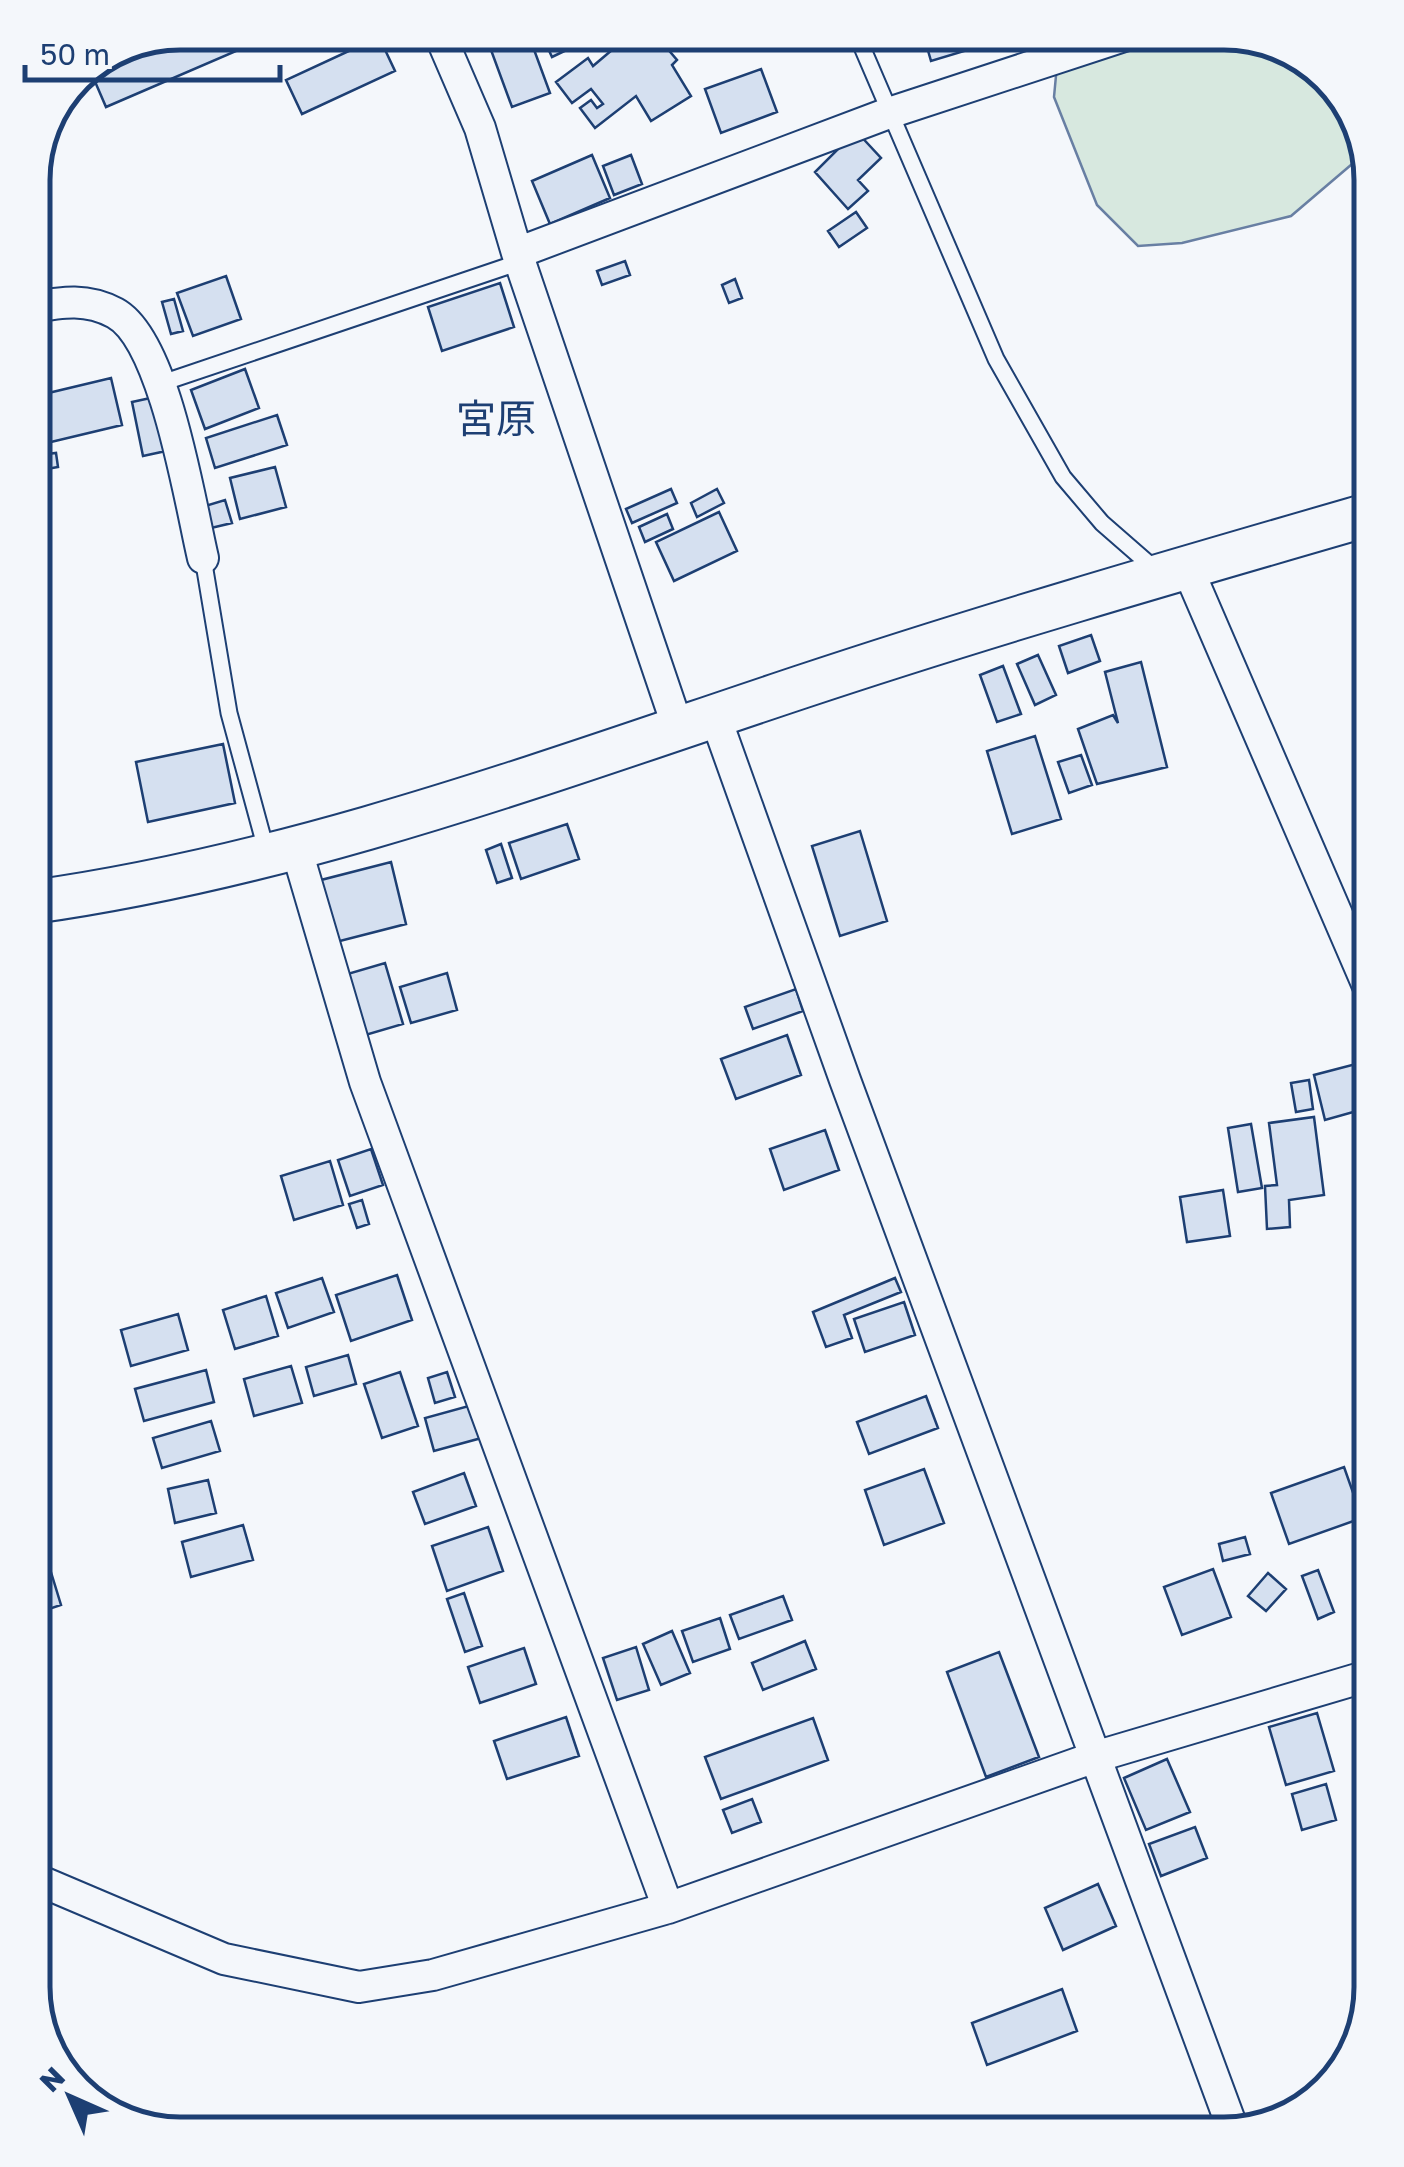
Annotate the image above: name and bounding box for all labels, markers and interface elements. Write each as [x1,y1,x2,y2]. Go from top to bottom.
scale bar [25,20,280,82]
text: 50 m [40,36,110,72]
district label: 宮原 [456,394,536,442]
north arrow [20,2047,120,2147]
text: N [33,2060,71,2098]

